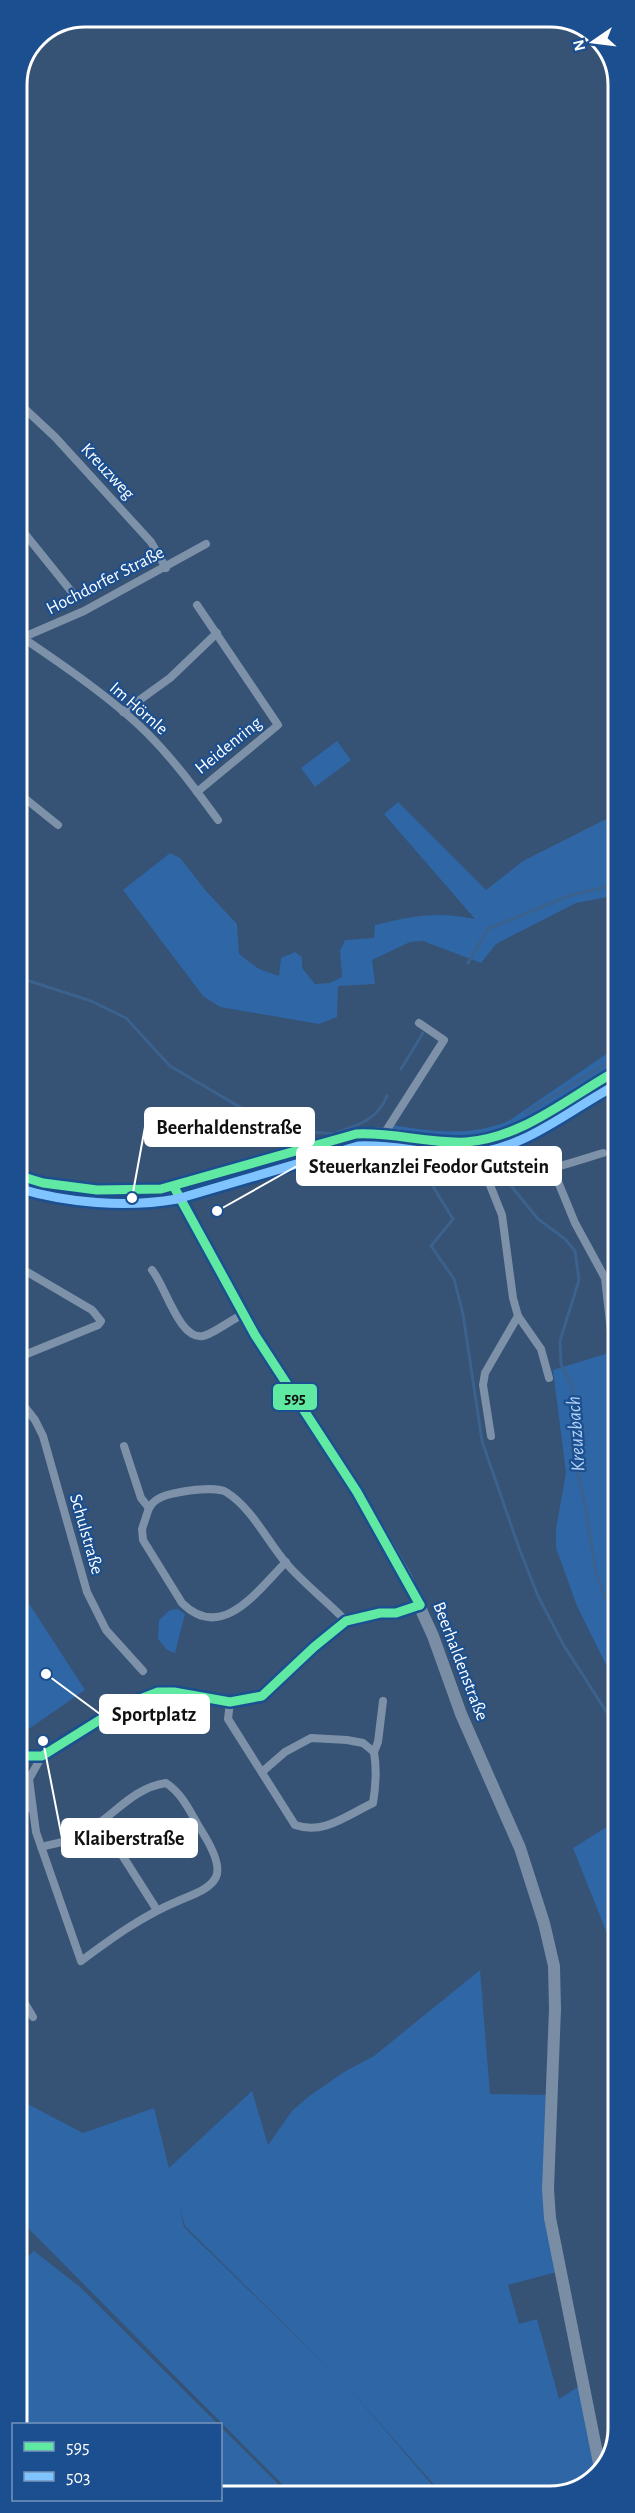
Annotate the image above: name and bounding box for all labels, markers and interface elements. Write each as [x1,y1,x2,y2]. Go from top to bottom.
north arrow [563,12,623,72]
text: N [570,38,589,53]
street label: Kreuzweg [77,440,138,503]
street label: Hochdorfer Straße [44,543,167,618]
street label: Im Hörnle [106,679,171,739]
street label: Heidenring [192,714,265,778]
callout: Beerhaldenstraße [145,1108,314,1146]
text: Beerhaldenstraße [156,1118,302,1138]
callout: Steuerkanzlei Feodor Gutstein [297,1147,561,1185]
text: Steuerkanzlei Feodor Gutstein [309,1157,549,1177]
line badge: 595 [272,1383,318,1411]
text: 595 [284,1390,306,1406]
water label: Kreuzbach [563,1395,589,1472]
street label: Schulstraße [66,1492,106,1576]
street label: Beerhaldenstraße [429,1600,491,1723]
callout: Sportplatz [100,1695,209,1733]
text: Sportplatz [112,1705,196,1725]
callout: Klaiberstraße [62,1819,197,1857]
text: Klaiberstraße [74,1829,184,1849]
legend [12,2423,222,2501]
text: 595 [66,2439,90,2457]
text: 503 [66,2469,90,2487]

